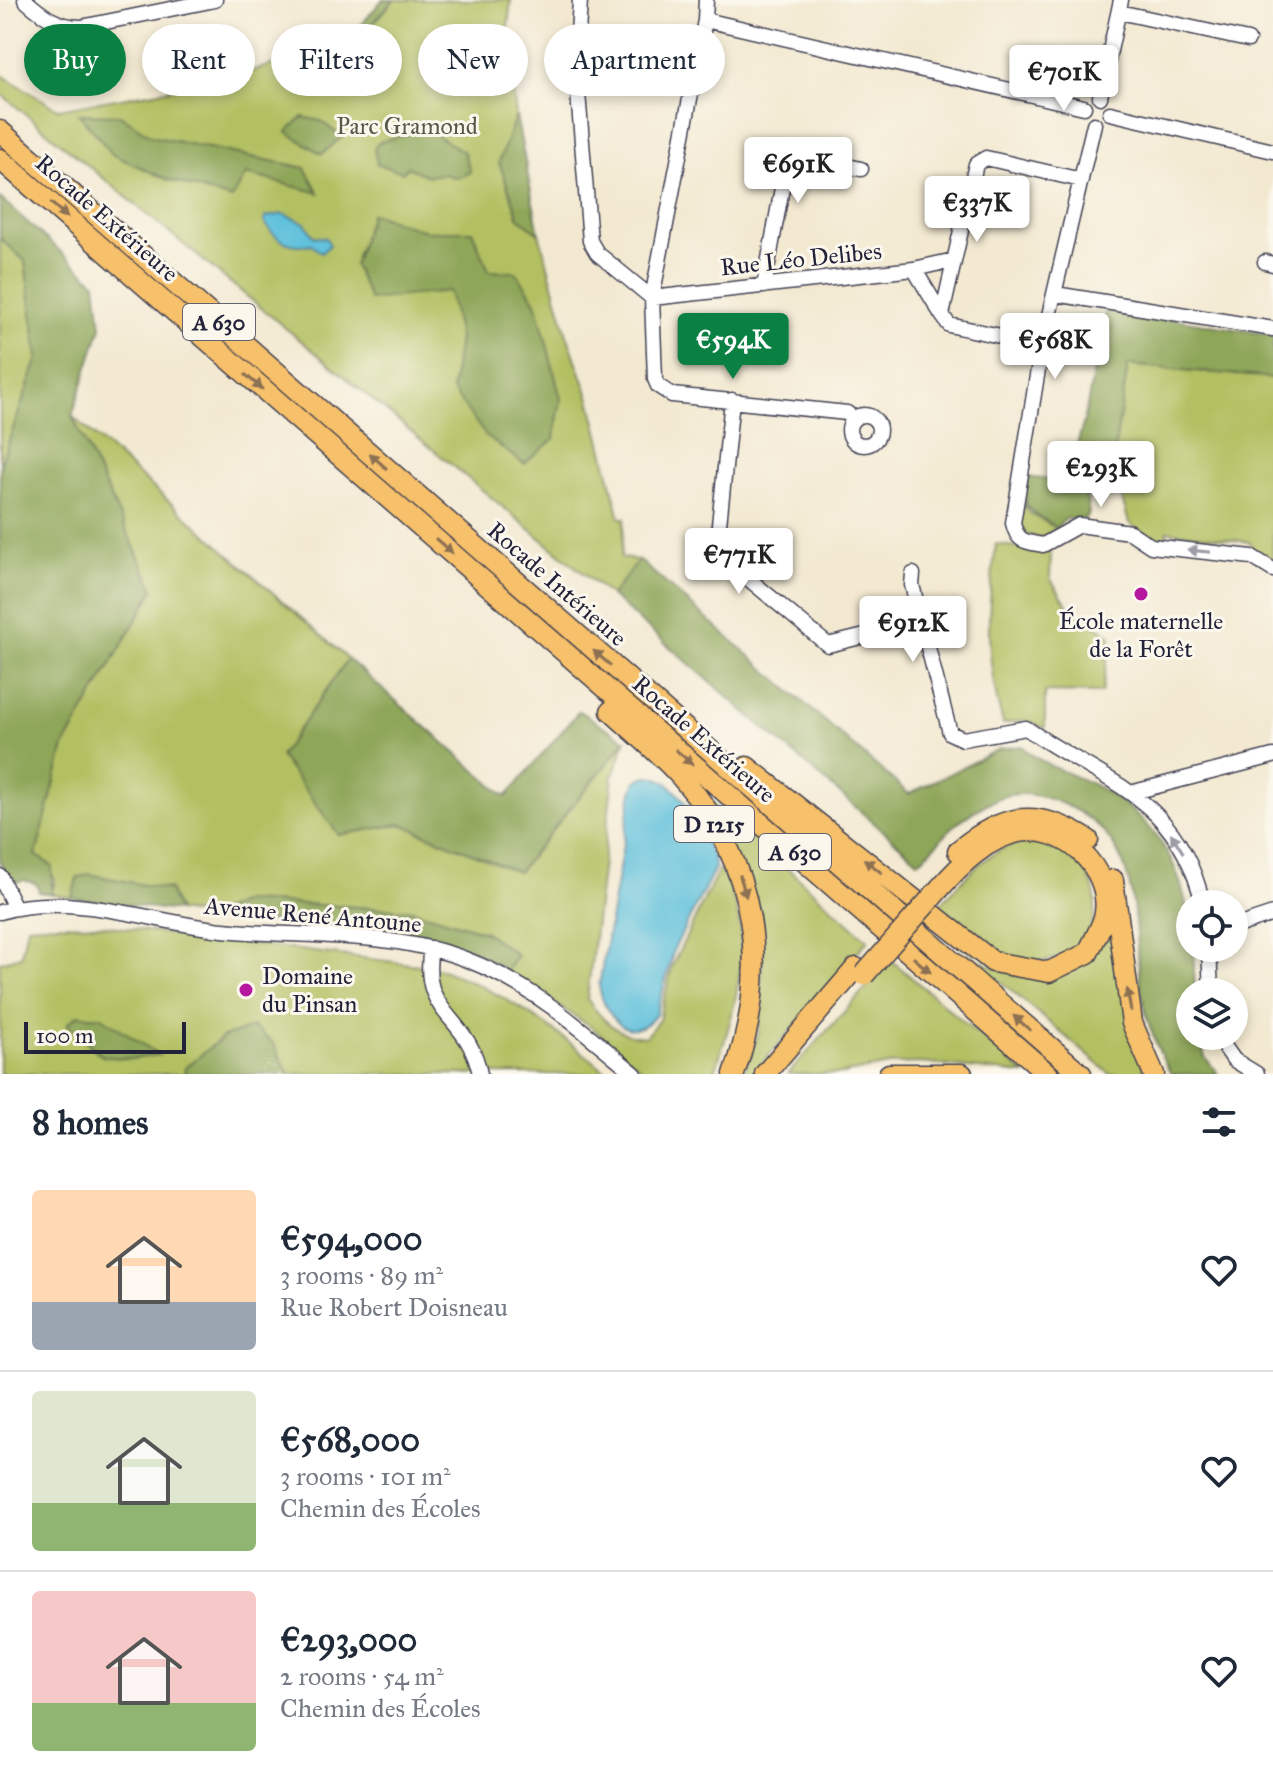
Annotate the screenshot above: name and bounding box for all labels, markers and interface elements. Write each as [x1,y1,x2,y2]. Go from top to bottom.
chip: Buy [24,24,126,96]
chip: Rent [142,24,255,96]
chip: Filters [271,24,402,96]
chip: New [418,24,528,96]
chip: Apartment [544,24,725,96]
pin: €701K [1008,45,1120,113]
text: €701K [1027,55,1101,87]
park label: Parc Gramond [336,111,478,141]
pin: €691K [742,137,854,205]
text: €691K [762,147,834,179]
street label: Rocade Extérieure [29,148,185,288]
pin: €337K [921,176,1033,244]
text: €337K [943,186,1011,218]
one-way arrow [49,201,68,219]
street label: Rue Léo Delibes [719,236,883,282]
road number: A 630 [183,304,255,340]
pin: €594K [677,313,789,381]
pin: €568K [999,313,1111,381]
text: €594K [696,323,770,355]
text: €568K [1018,323,1092,355]
one-way arrow [244,373,264,390]
pin: €293K [1045,441,1157,509]
text: €293K [1065,451,1137,483]
one-way arrow [369,453,388,471]
street label: Rocade Intérieure [481,515,633,653]
pin: €771K [683,528,795,596]
one-way arrow [433,537,453,554]
text: €771K [703,538,775,570]
one-way arrow [1186,545,1211,558]
marker: École maternelle de la Forêt [1132,585,1150,603]
pin: €912K [857,596,969,664]
text: €912K [877,606,949,638]
place label: École maternelle de la Forêt [1059,606,1223,664]
one-way arrow [593,650,613,667]
street label: Rocade Extérieure [626,669,782,809]
one-way arrow [674,748,694,765]
road number: D 1215 [674,806,754,842]
one-way arrow [1170,832,1184,854]
road number: A 630 [759,834,831,870]
one-way arrow [863,858,883,874]
one-way arrow [737,874,750,898]
street label: Avenue René Antoune [202,890,423,939]
map controls [1176,890,1248,1050]
button: locate [1176,890,1248,962]
one-way arrow [912,956,932,973]
place label: Domaine du Pinsan [262,961,357,1019]
button: layers [1176,978,1248,1050]
marker: Domaine du Pinsan [237,981,255,999]
one-way arrow [1122,988,1135,1013]
one-way arrow [1013,1015,1033,1032]
scale bar [24,1018,186,1054]
text: 100 m [36,1022,93,1049]
icon: filters [1197,1100,1241,1144]
text: 8 homes [32,1102,148,1143]
text: €594,000 [280,1218,423,1259]
icon: home [96,1222,192,1318]
icon: heart [1197,1248,1241,1292]
text: 3 rooms · 89 m² [280,1259,443,1291]
text: Rue Robert Doisneau [280,1291,508,1323]
text: €568,000 [280,1419,420,1460]
icon: home [96,1423,192,1519]
icon: heart [1197,1449,1241,1493]
text: 3 rooms · 101 m² [280,1460,451,1492]
text: Chemin des Écoles [280,1492,481,1524]
text: €293,000 [280,1619,417,1660]
icon: home [96,1623,192,1719]
icon: heart [1197,1649,1241,1693]
text: 2 rooms · 54 m² [280,1660,444,1692]
text: Chemin des Écoles [280,1692,481,1724]

